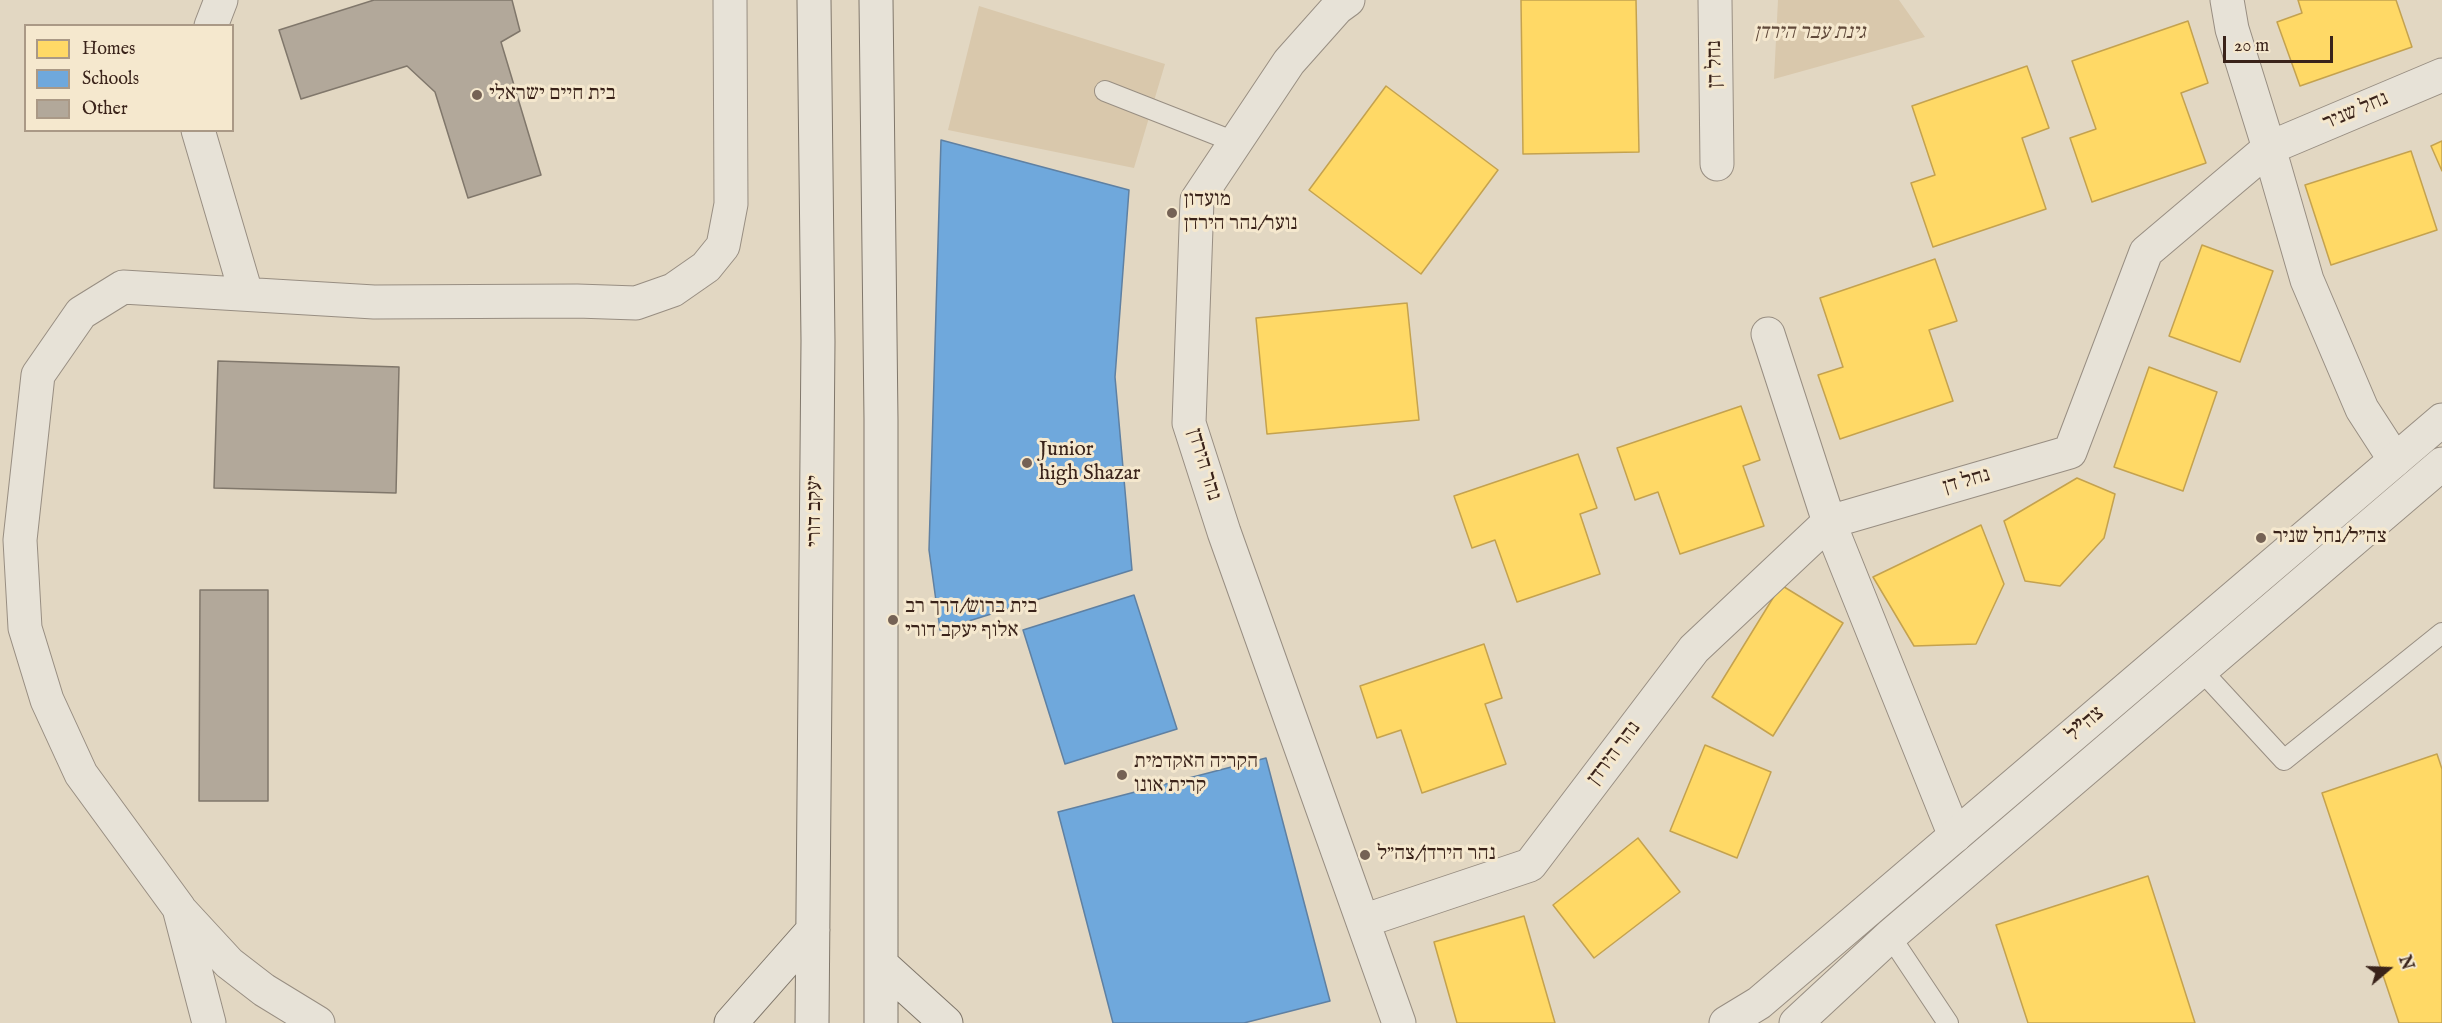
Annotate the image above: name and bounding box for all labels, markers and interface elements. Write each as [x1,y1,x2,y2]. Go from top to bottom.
park label: גינת עבר הירדן [1754,21,1866,47]
legend [24,24,234,132]
scale bar [2226,24,2336,62]
text: 20 m [2234,35,2269,58]
text: Homes [82,38,135,61]
street label: נחל דן [1703,40,1729,88]
text: Schools [82,68,139,91]
place label: בית חיים ישראלי [489,82,616,108]
street label: נחל שניר [2320,87,2392,137]
marker: בית חיים ישראלי [470,88,484,102]
text: Other [82,98,128,121]
place label: מועדון נוער/נהר הירדן [1184,188,1297,238]
marker: מועדון נוער/נהר הירדן [1165,206,1179,220]
street label: נהר הירדן [1180,426,1226,504]
place label: Junior high Shazar [1039,438,1140,488]
marker: Junior high Shazar [1020,456,1034,470]
street label: נחל דן [1941,463,1993,501]
street label: יעקב דורי [803,475,829,547]
place label: צה״ל/נחל שניר [2273,525,2387,551]
marker: צה״ל/נחל שניר [2254,531,2268,545]
place label: בית ברוש/דרך רב אלוף יעקב דורי [905,595,1037,645]
marker: בית ברוש/דרך רב אלוף יעקב דורי [886,613,900,627]
street label: צה"ל [2062,702,2110,748]
street label: נהר הירדן [1583,717,1647,791]
place label: הקריה האקדמית קרית אונו [1134,750,1258,800]
marker: הקריה האקדמית קרית אונו [1115,768,1129,782]
place label: נהר הירדן/צה״ל [1377,842,1496,868]
marker: נהר הירדן/צה״ל [1358,848,1372,862]
north arrow [2358,939,2418,999]
text: N [2393,953,2417,973]

